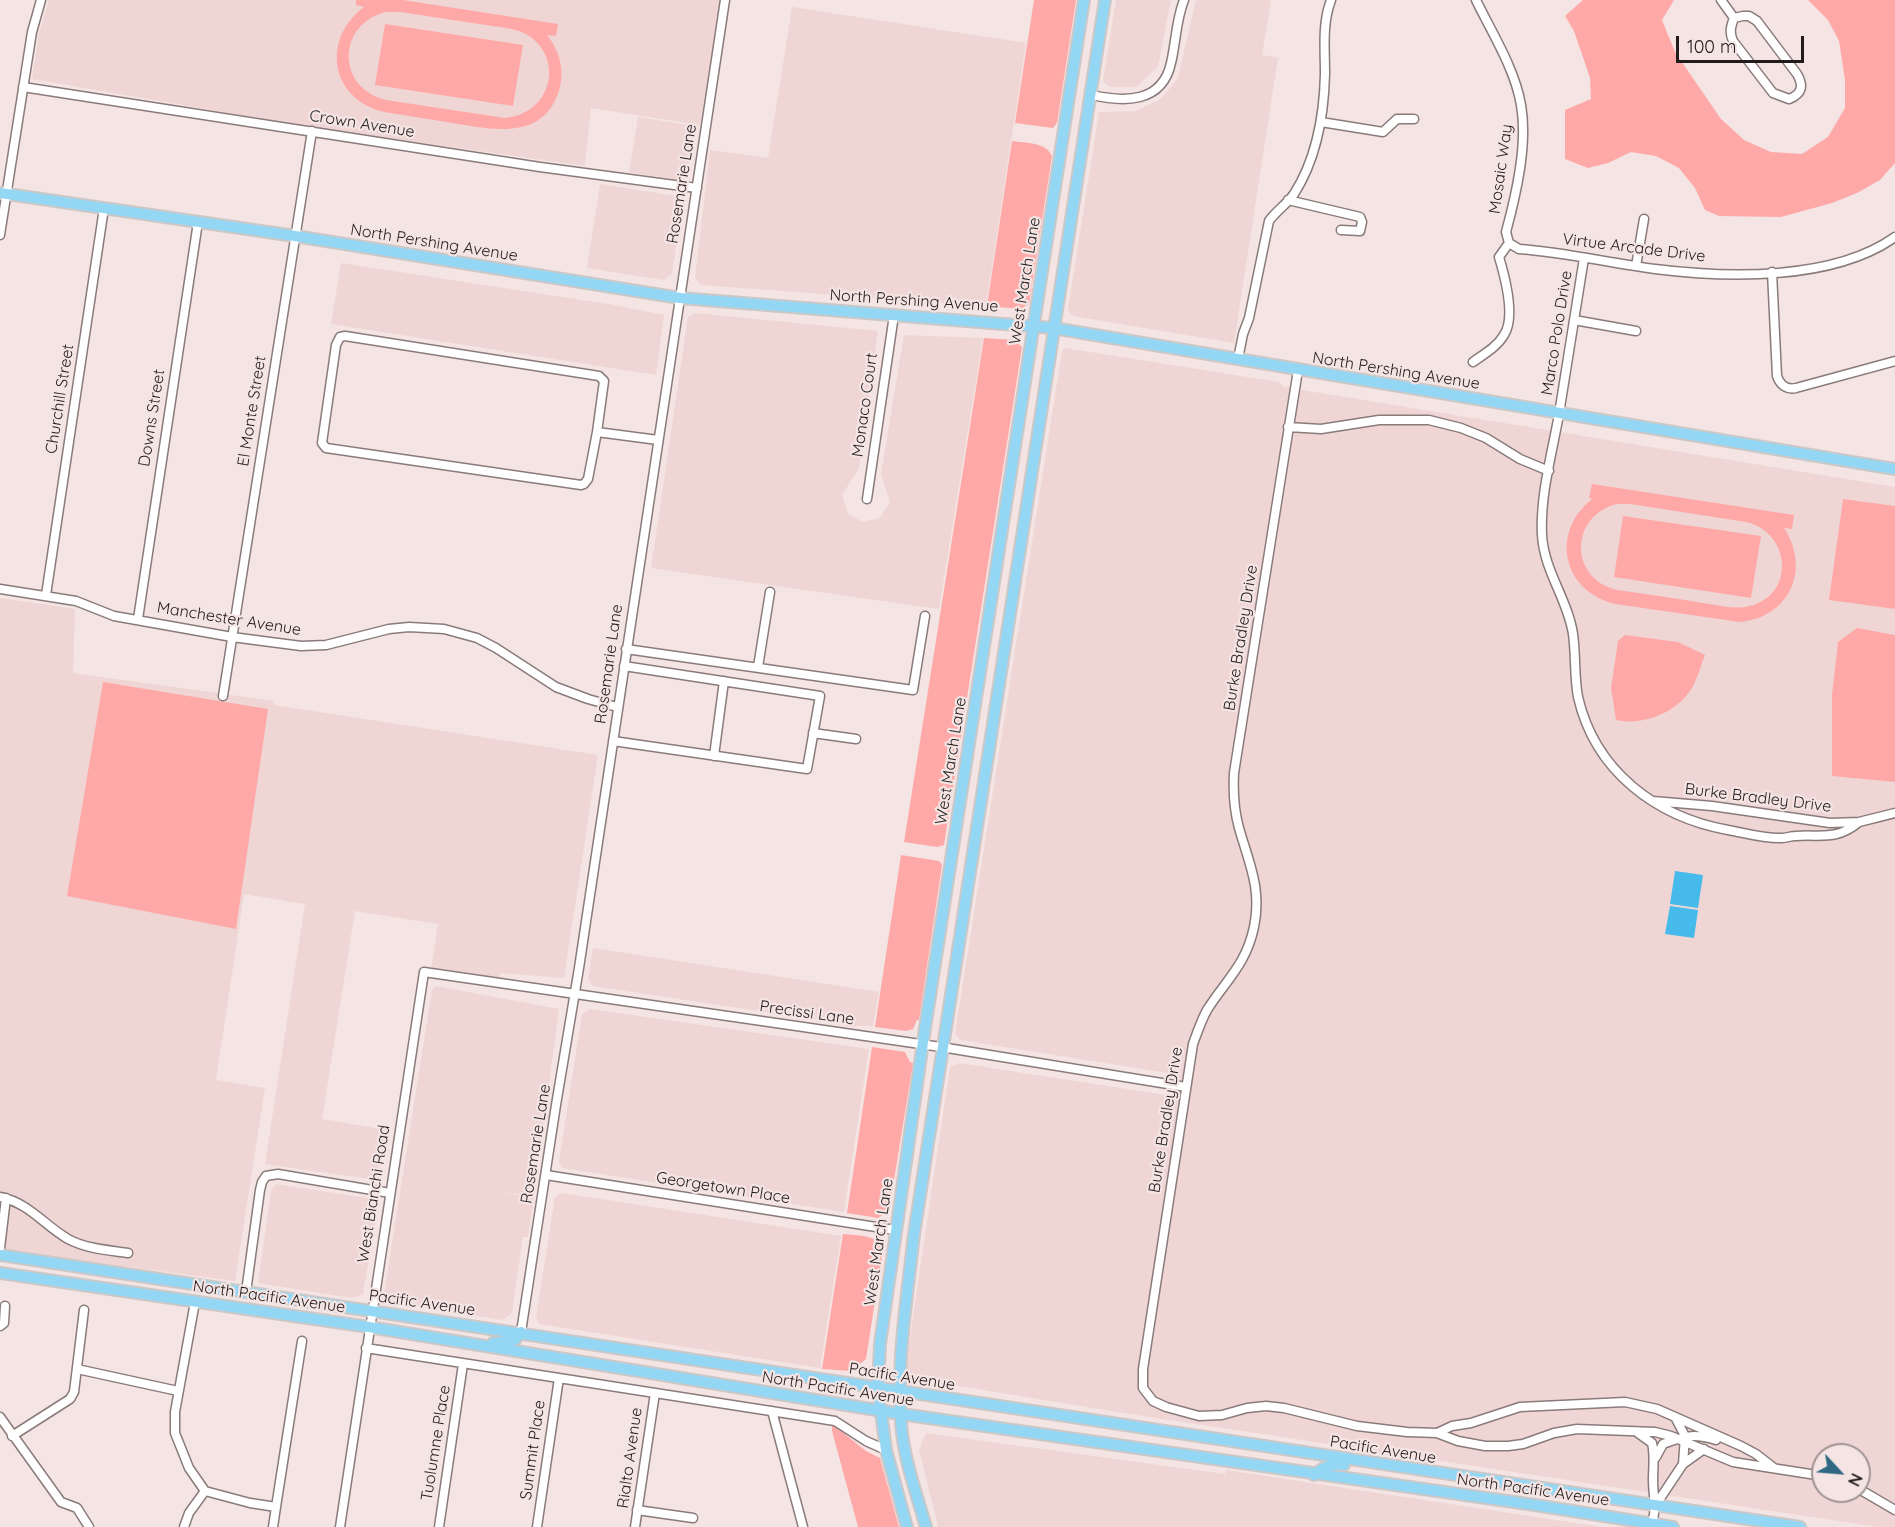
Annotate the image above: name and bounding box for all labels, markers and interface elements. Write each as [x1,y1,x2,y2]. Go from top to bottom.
scale bar [1679,24,1806,62]
text: 100 m [1687,35,1736,58]
street label: Crown Avenue [308,106,416,142]
street label: Rosemarie Lane [663,123,701,245]
street label: Mosaic Way [1485,123,1517,215]
street label: West March Lane [1005,216,1045,346]
street label: North Pershing Avenue [349,220,519,266]
street label: Virtue Arcade Drive [1561,230,1707,266]
street label: Marco Polo Drive [1538,269,1576,397]
street label: North Pershing Avenue [829,286,999,316]
street label: Churchill Street [42,343,78,455]
street label: North Pershing Avenue [1311,348,1481,394]
street label: Monaco Court [848,352,882,458]
street label: El Monte Street [234,354,270,468]
street label: Downs Street [135,368,169,468]
street label: Burke Bradley Drive [1220,564,1262,712]
street label: Manchester Avenue [156,598,302,640]
street label: Rosemarie Lane [591,603,627,725]
street label: West March Lane [931,696,971,826]
street label: Burke Bradley Drive [1684,779,1832,817]
street label: Precissi Lane [758,997,856,1029]
street label: Burke Bradley Drive [1145,1046,1187,1194]
street label: Rosemarie Lane [517,1083,555,1205]
street label: West Bianchi Road [354,1124,394,1264]
street label: Georgetown Place [655,1168,791,1208]
street label: West March Lane [861,1177,897,1307]
street label: North Pacific Avenue [192,1277,346,1317]
street label: Pacific Avenue [367,1286,477,1320]
street label: Pacific Avenue [847,1359,957,1395]
street label: North Pacific Avenue [761,1367,915,1411]
street label: Tuolumne Place [417,1384,455,1502]
street label: Summit Place [516,1399,550,1501]
street label: Rialto Avenue [613,1406,647,1510]
street label: Pacific Avenue [1328,1432,1438,1468]
north arrow [1811,1443,1871,1503]
street label: North Pacific Avenue [1456,1470,1610,1510]
text: N [1844,1470,1867,1490]

